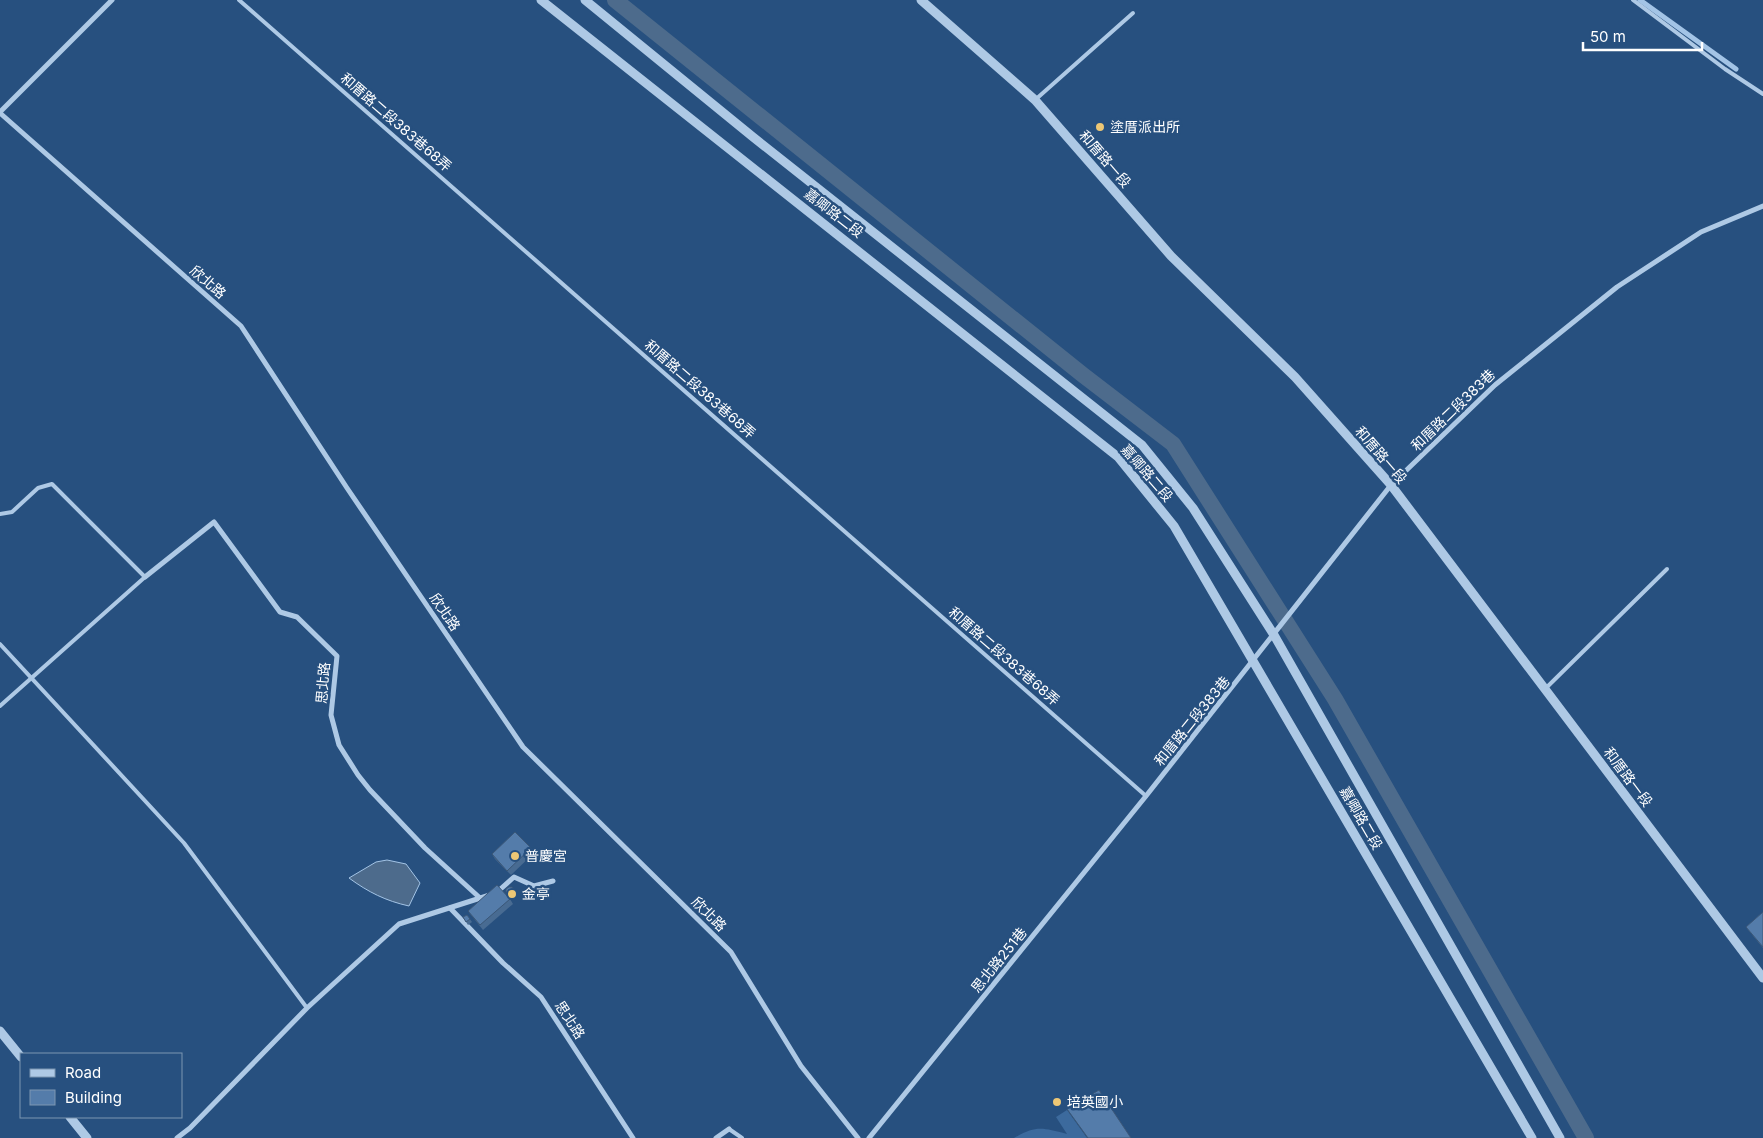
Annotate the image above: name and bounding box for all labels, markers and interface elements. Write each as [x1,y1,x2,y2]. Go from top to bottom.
scale bar [1583,20,1702,52]
text: 50 m [1590,27,1626,46]
street label: 和厝路二段383巷68弄 [337,69,455,174]
place label: 塗厝派出所 [1110,118,1180,135]
marker: 塗厝派出所 [1094,121,1106,133]
street label: 和厝路一段 [1076,127,1135,191]
street label: 嘉卿路二段 [801,184,867,241]
street label: 欣北路 [187,261,230,302]
street label: 和厝路二段383巷68弄 [641,336,759,441]
street label: 和厝路二段383巷 [1407,365,1498,454]
street label: 和厝路一段 [1352,423,1411,487]
street label: 嘉卿路二段 [1118,441,1177,505]
street label: 欣北路 [427,590,464,634]
street label: 和厝路二段383巷68弄 [945,603,1063,708]
street label: 思北路 [312,661,333,705]
street label: 和厝路二段383巷 [1150,673,1233,769]
street label: 和厝路一段 [1601,744,1656,810]
street label: 嘉卿路二段 [1337,783,1386,852]
place label: 普慶宮 [525,847,567,864]
marker: 普慶宮 [509,850,521,862]
place label: 金亭 [522,885,550,902]
marker: 金亭 [506,888,518,900]
street label: 欣北路 [688,893,730,935]
street label: 思北路251巷 [967,924,1030,996]
street label: 思北路 [552,997,589,1042]
legend [20,1053,182,1118]
text: Road [65,1063,101,1082]
text: Building [65,1088,122,1107]
place label: 培英國小 [1067,1093,1123,1110]
marker: 培英國小 [1051,1096,1063,1108]

